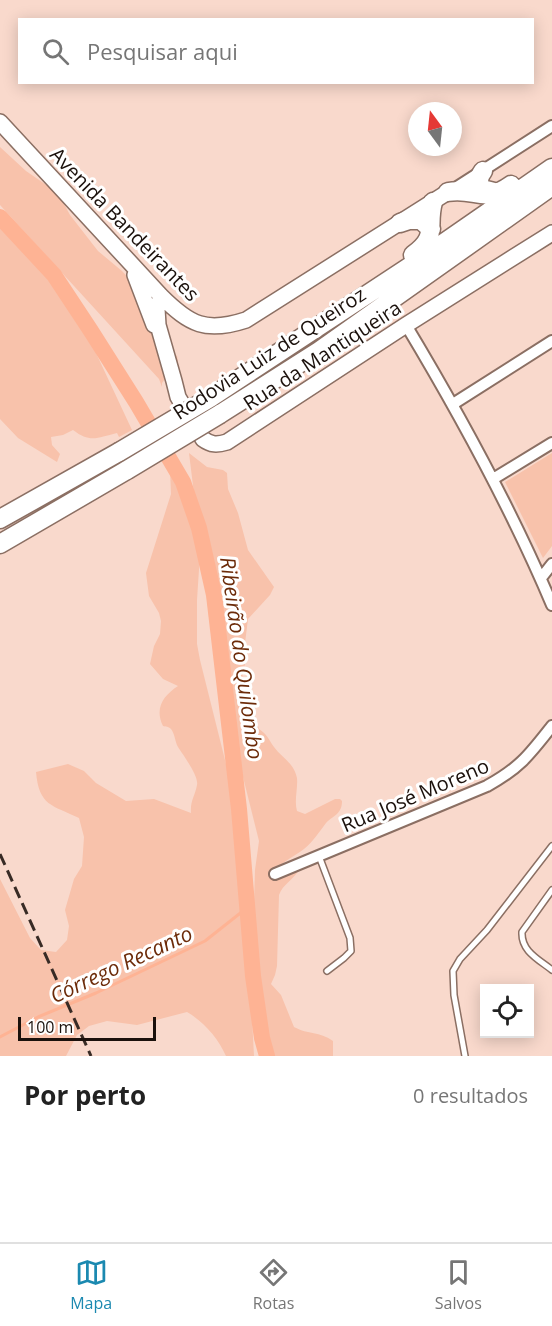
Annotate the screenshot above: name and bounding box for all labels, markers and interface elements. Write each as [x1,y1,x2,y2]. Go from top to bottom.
search box [18,18,534,84]
icon: search [39,35,72,68]
text: Pesquisar aqui [87,36,238,66]
north arrow [408,102,462,156]
street label: Avenida Bandeirantes [44,141,206,307]
street label: Rodovia Luiz de Queiroz [167,280,371,426]
street label: Rua da Mantiqueira [238,294,406,416]
water label: Ribeirão do Quilombo [214,555,270,761]
street label: Rua José Moreno [337,752,493,838]
water label: Córrego Recanto [45,919,197,1009]
map controls [480,984,534,1038]
button: locate [480,984,534,1038]
scale bar [18,1014,156,1042]
text: 100 m [27,1016,73,1038]
text: Por perto [24,1077,146,1113]
text: 0 resultados [413,1082,528,1109]
tab: Mapa [70,1256,112,1314]
tab: Rotas [253,1256,294,1314]
tab: Salvos [435,1256,482,1314]

